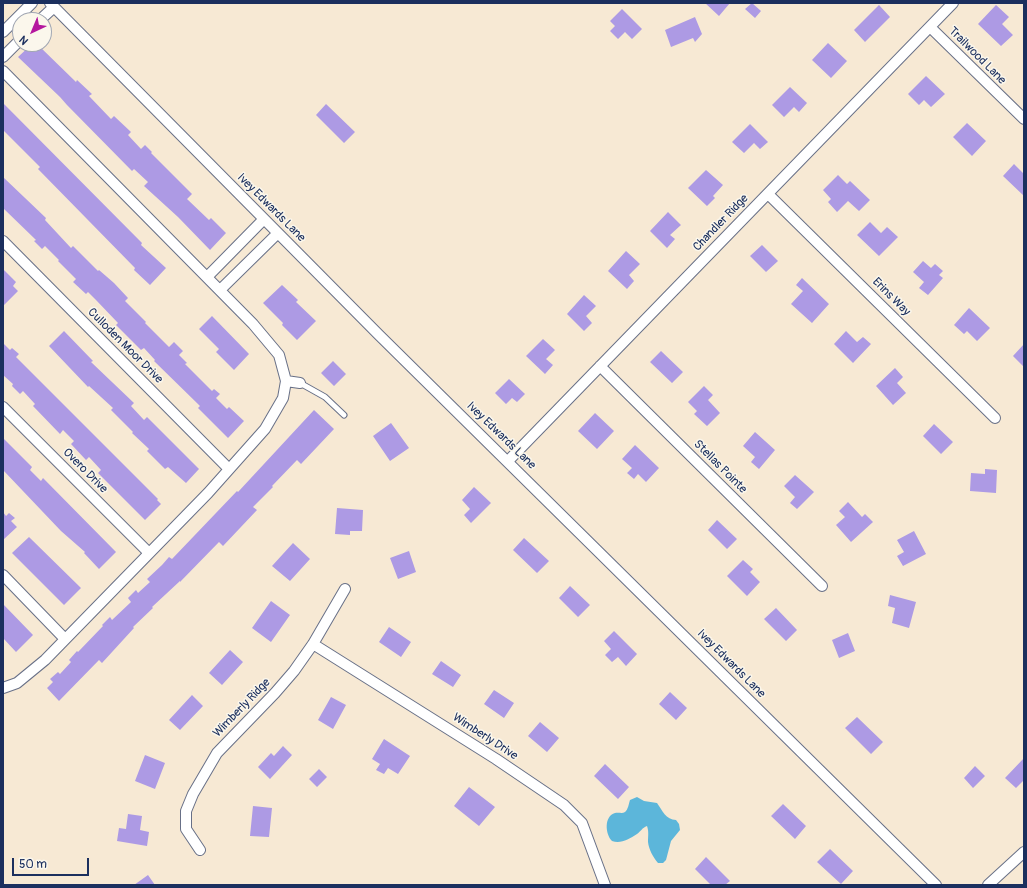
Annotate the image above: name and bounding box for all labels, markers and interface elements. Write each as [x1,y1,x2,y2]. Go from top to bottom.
north arrow [12,12,52,52]
street label: Trailwood Lane [945,24,1009,88]
text: N [17,33,31,48]
street label: Ivey Edwards Lane [234,171,308,245]
street label: Chandler Ridge [690,192,752,254]
street label: Erins Way [869,275,913,319]
street label: Culloden Moor Drive [84,305,166,387]
street label: Ivey Edwards Lane [463,399,539,473]
street label: Stellas Pointe [690,437,750,497]
street label: Overo Drive [60,446,110,496]
street label: Ivey Edwards Lane [694,627,768,701]
street label: Wimberly Ridge [210,676,274,740]
street label: Wimberly Drive [450,711,520,763]
scale bar [14,850,91,876]
text: 50 m [19,857,47,872]

